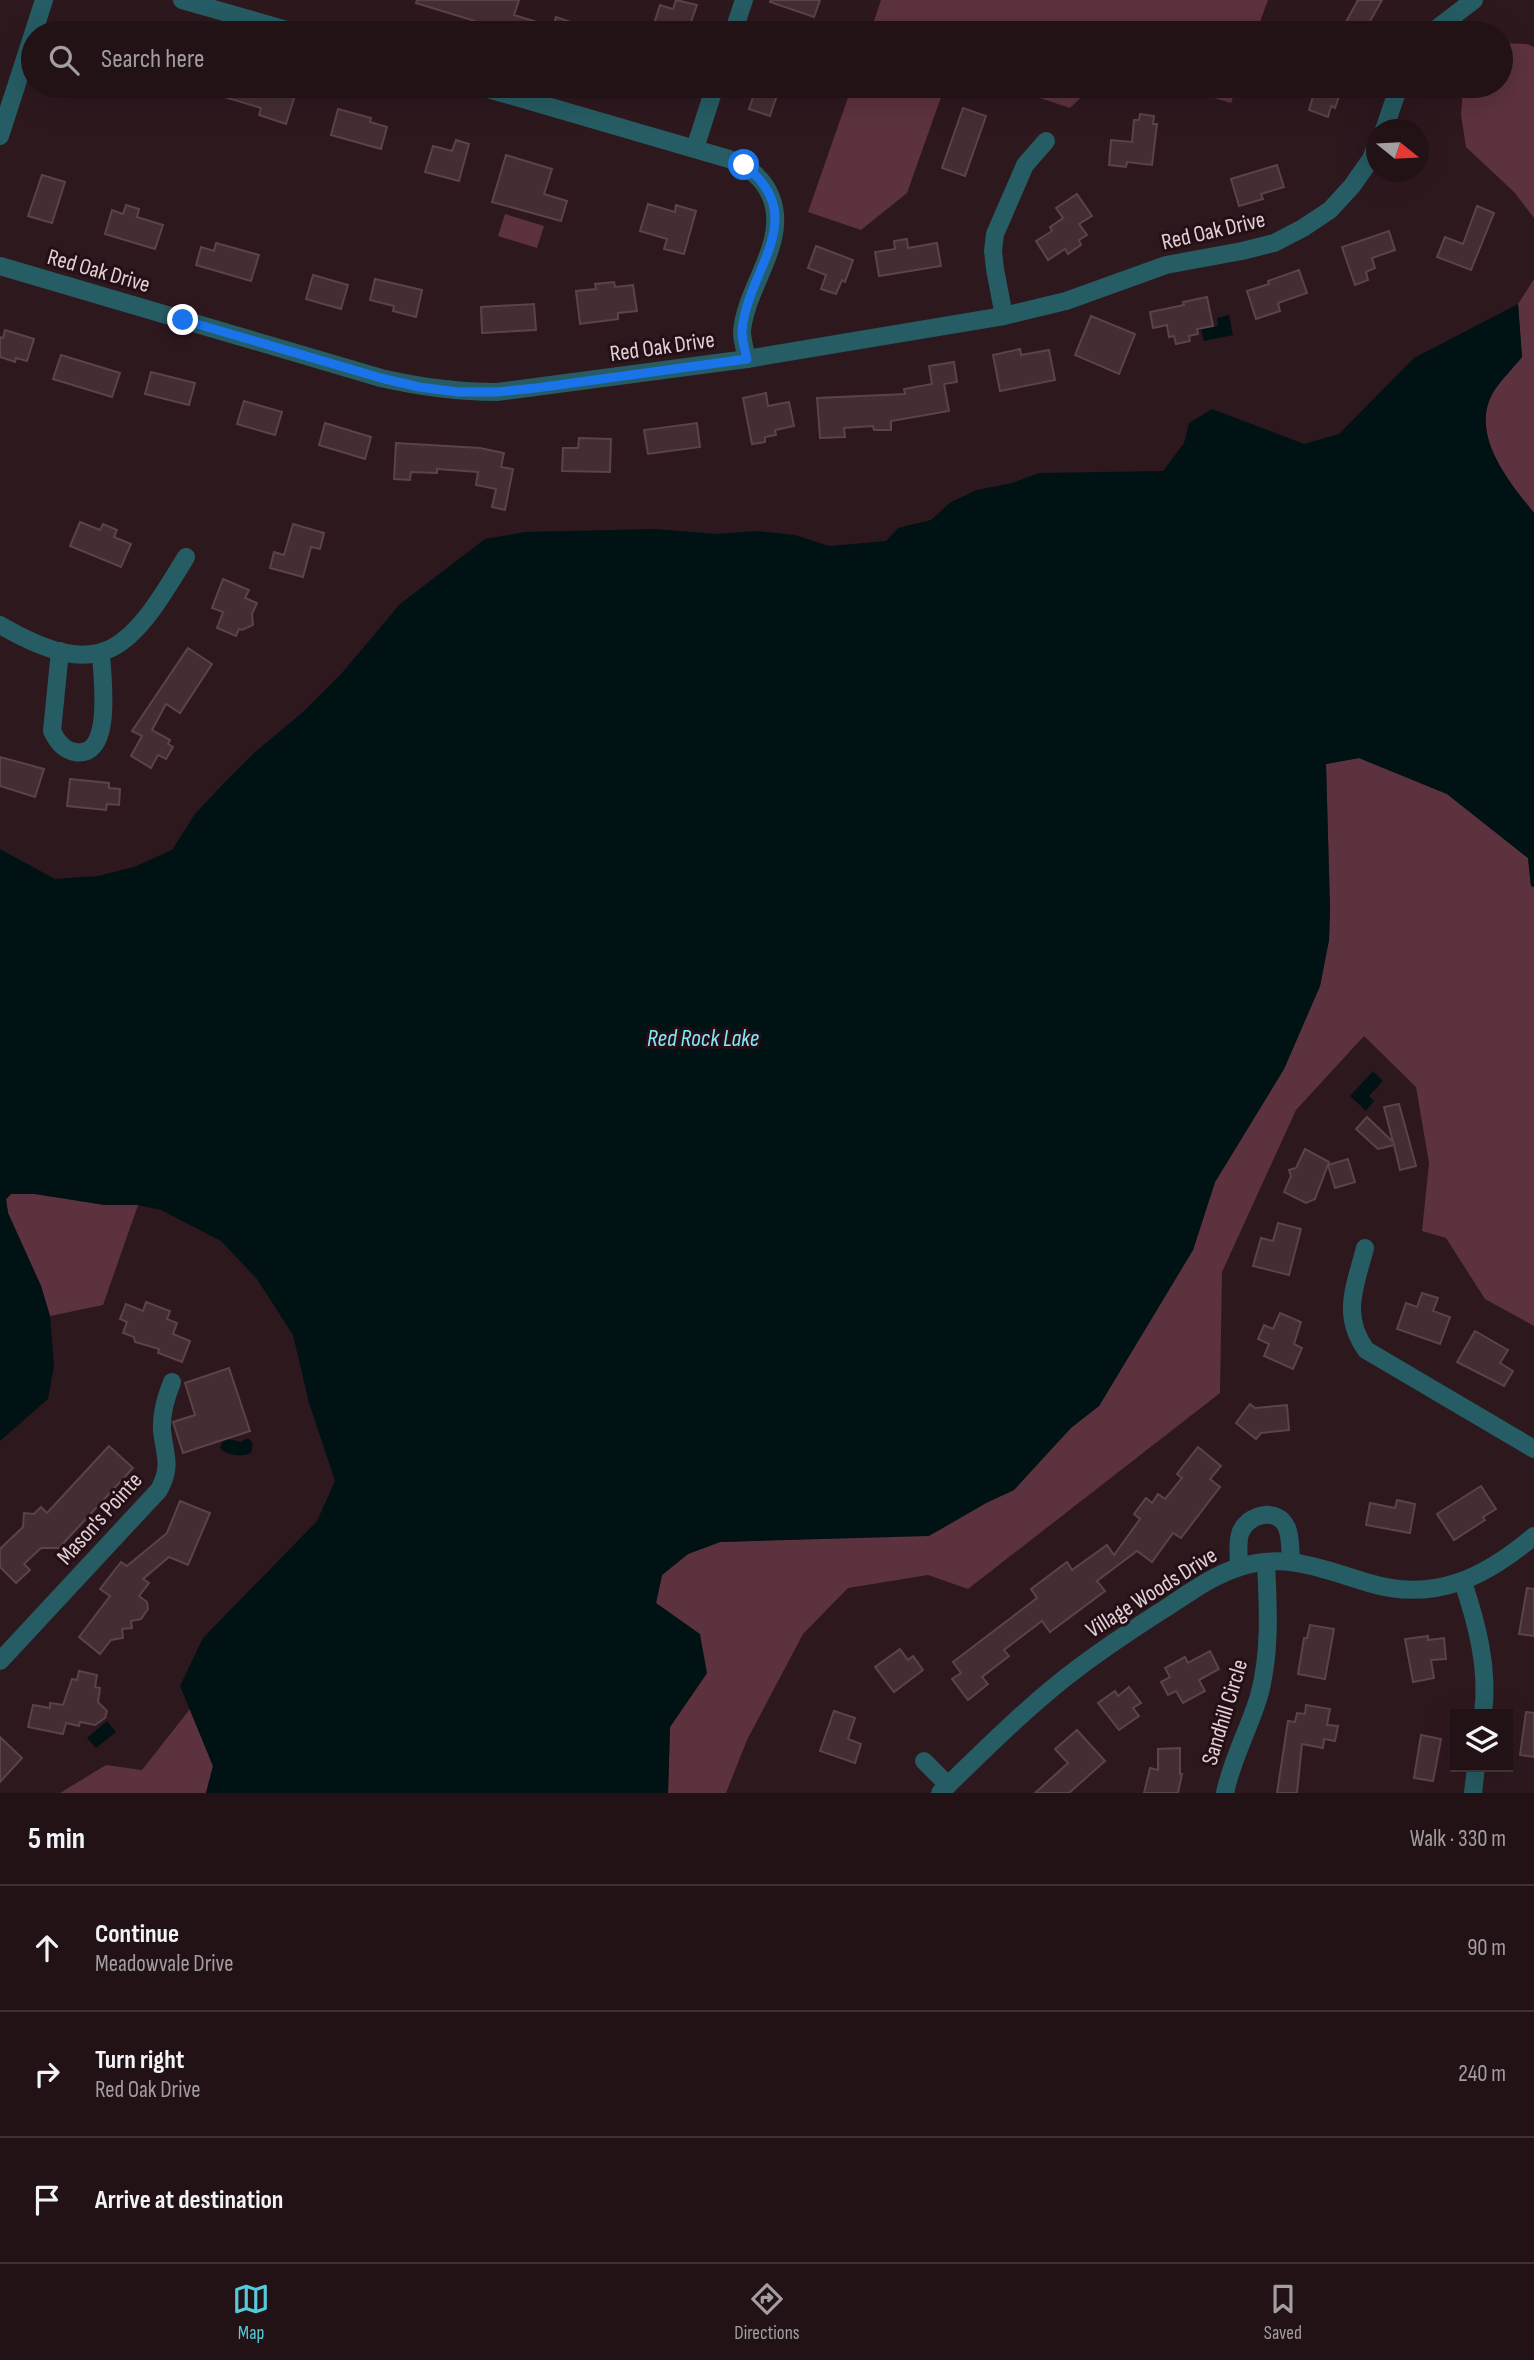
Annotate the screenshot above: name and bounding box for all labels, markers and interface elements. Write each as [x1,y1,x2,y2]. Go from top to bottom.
search box [21,21,1513,98]
icon: search [45,41,83,79]
text: Search here [101,44,204,75]
north arrow [1366,119,1429,182]
route start [728,149,759,180]
street label: Red Oak Drive [1159,205,1268,256]
street label: Red Oak Drive [44,243,153,299]
route end [167,304,198,335]
street label: Red Oak Drive [608,326,716,368]
water label: Red Rock Lake [647,1024,759,1053]
street label: Mason's Pointe [51,1467,148,1571]
street label: Village Woods Drive [1081,1541,1222,1644]
street label: Sandhill Circle [1196,1656,1254,1768]
map controls [1450,1709,1513,1772]
button: layers [1450,1709,1513,1772]
text: 5 min [28,1821,85,1857]
text: Walk · 330 m [1410,1825,1506,1853]
text: Continue [95,1919,179,1950]
icon: ahead [28,1929,66,1967]
text: 90 m [1467,1934,1506,1962]
text: Meadowvale Drive [95,1950,233,1978]
text: Turn right [95,2045,184,2076]
icon: right [28,2055,66,2093]
text: 240 m [1458,2060,1506,2088]
text: Red Oak Drive [95,2076,200,2104]
icon: arrive [28,2181,66,2219]
text: Arrive at destination [95,2185,283,2216]
tab: Map [232,2280,270,2345]
tab: Directions [734,2280,800,2345]
tab: Saved [1264,2280,1302,2345]

